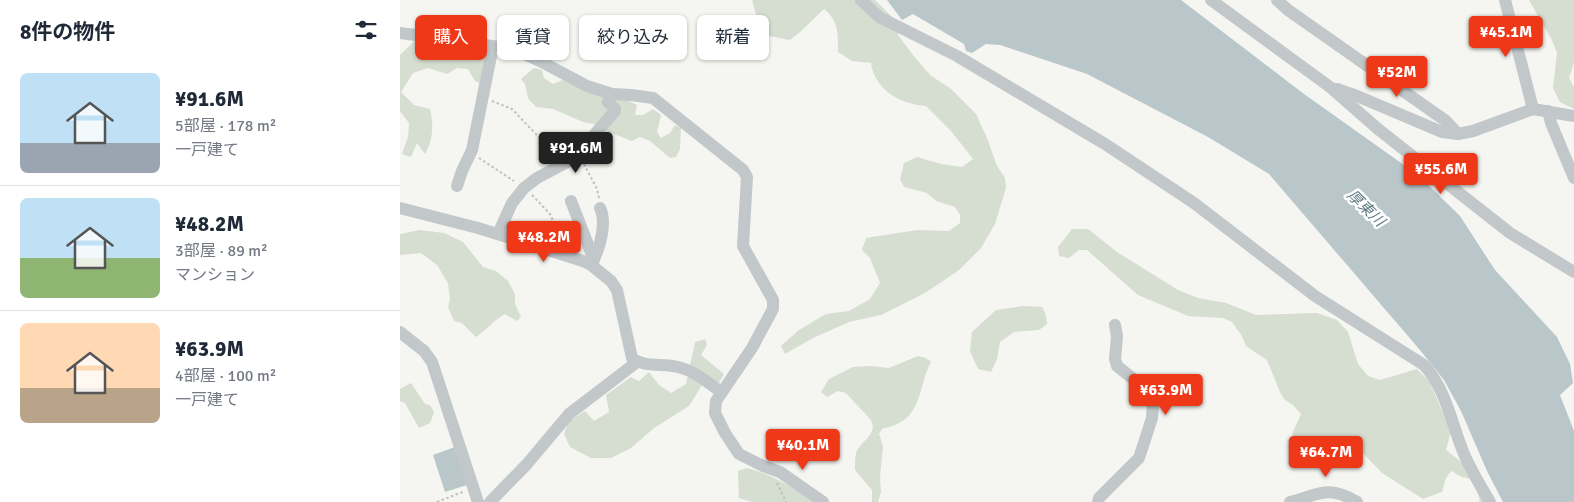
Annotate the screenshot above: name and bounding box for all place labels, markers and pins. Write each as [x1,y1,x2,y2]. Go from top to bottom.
pin: ¥45.1M [1465,15,1547,58]
pin: ¥52M [1367,56,1427,98]
pin: ¥91.6M [535,132,617,174]
pin: ¥55.6M [1400,152,1482,195]
pin: ¥48.2M [503,220,585,263]
pin: ¥63.9M [1125,374,1207,416]
pin: ¥40.1M [762,428,844,471]
pin: ¥64.7M [1285,436,1367,478]

